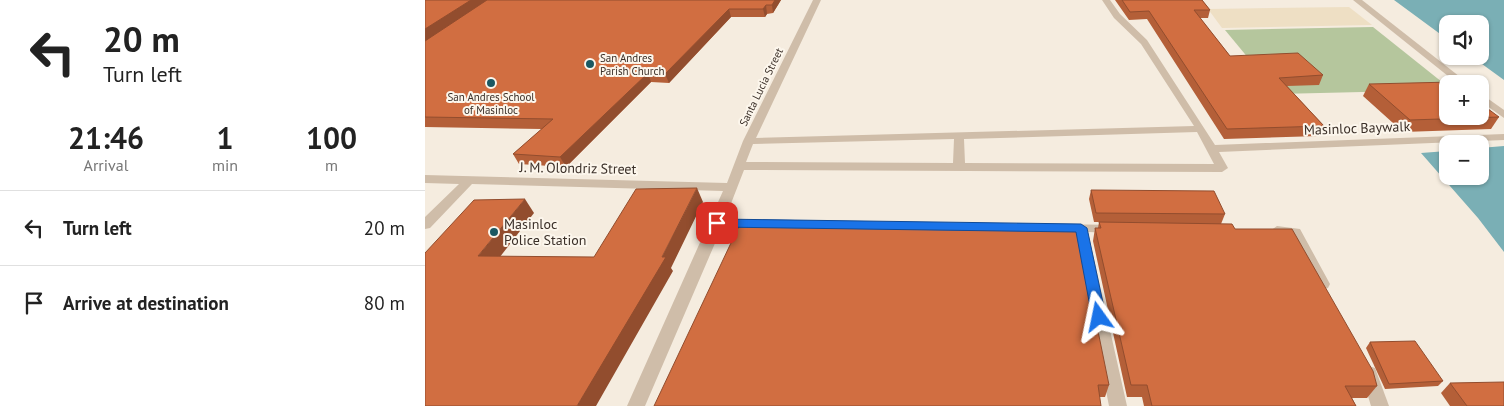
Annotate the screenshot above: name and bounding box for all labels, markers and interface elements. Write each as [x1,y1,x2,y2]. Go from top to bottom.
map controls [1439,15,1489,185]
button: sound [1439,15,1489,65]
text: 20 m [103,16,180,62]
icon: left [20,20,85,85]
street label: Santa Lucia Street [736,45,786,128]
place label: San Andres Parish Church [600,51,664,78]
marker: San Andres Parish Church [584,58,596,70]
text: Turn left [103,60,182,88]
button: + [1439,75,1489,125]
marker: San Andres School of Masinloc [485,77,497,89]
place label: San Andres School of Masinloc [448,90,535,117]
street label: Masinloc Baywalk [1304,117,1411,139]
text: 21:46 [68,118,144,157]
text: 1 [217,118,234,157]
text: 100 [306,118,357,157]
button: − [1439,135,1489,185]
text: Arrival [84,155,128,175]
text: min [212,155,238,175]
text: m [325,155,338,175]
street label: J. M. Olondriz Street [519,158,637,178]
pin [696,202,738,244]
icon: arrive [703,209,731,237]
icon: left [20,214,48,242]
place label: Masinloc Police Station [504,215,586,249]
text: Turn left [63,216,132,240]
text: 20 m [364,216,405,240]
marker: Masinloc Police Station [488,226,500,238]
icon: arrive [20,289,48,317]
position arrow [1072,290,1124,342]
text: Arrive at destination [63,291,229,315]
text: 80 m [364,291,405,315]

